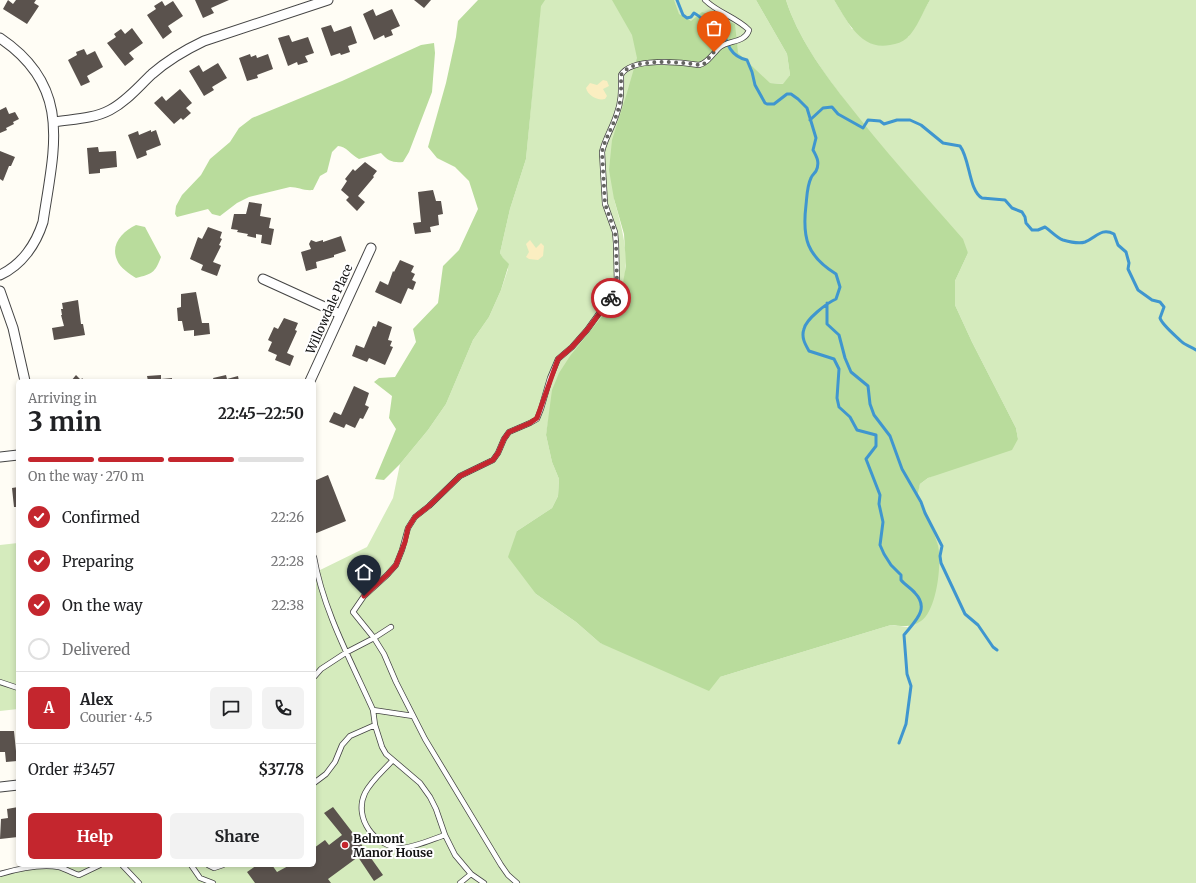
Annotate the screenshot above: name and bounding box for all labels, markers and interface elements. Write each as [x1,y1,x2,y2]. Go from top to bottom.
pin [697,11,731,52]
icon: bag [703,17,725,39]
street label: Willowdale Place [302,262,356,357]
courier [591,278,631,318]
icon: bike [600,287,622,309]
text: Arriving in [28,390,97,407]
text: 22:45–22:50 [218,404,304,423]
text: 3 min [28,405,102,438]
text: On the way · 270 m [28,468,144,485]
icon: check [28,506,50,528]
text: Confirmed [62,508,140,527]
text: 22:26 [271,509,304,526]
icon: check [28,550,50,572]
text: Preparing [62,552,134,571]
text: 22:28 [271,553,304,570]
pin [347,555,381,596]
icon: home [353,561,375,583]
icon: check [28,594,50,616]
text: On the way [62,596,143,615]
text: 22:38 [271,597,304,614]
text: Delivered [62,640,130,659]
button: chat [210,687,252,729]
button: phone [262,687,304,729]
text: Alex [80,690,113,709]
text: A [44,698,54,717]
text: Courier · 4.5 [80,709,153,726]
text: Order #3457 [28,760,115,779]
text: $37.78 [258,760,304,779]
button: Help [28,813,162,859]
button: Share [170,813,304,859]
place label: Belmont Manor House [353,831,433,860]
marker: Belmont Manor House [340,840,350,850]

